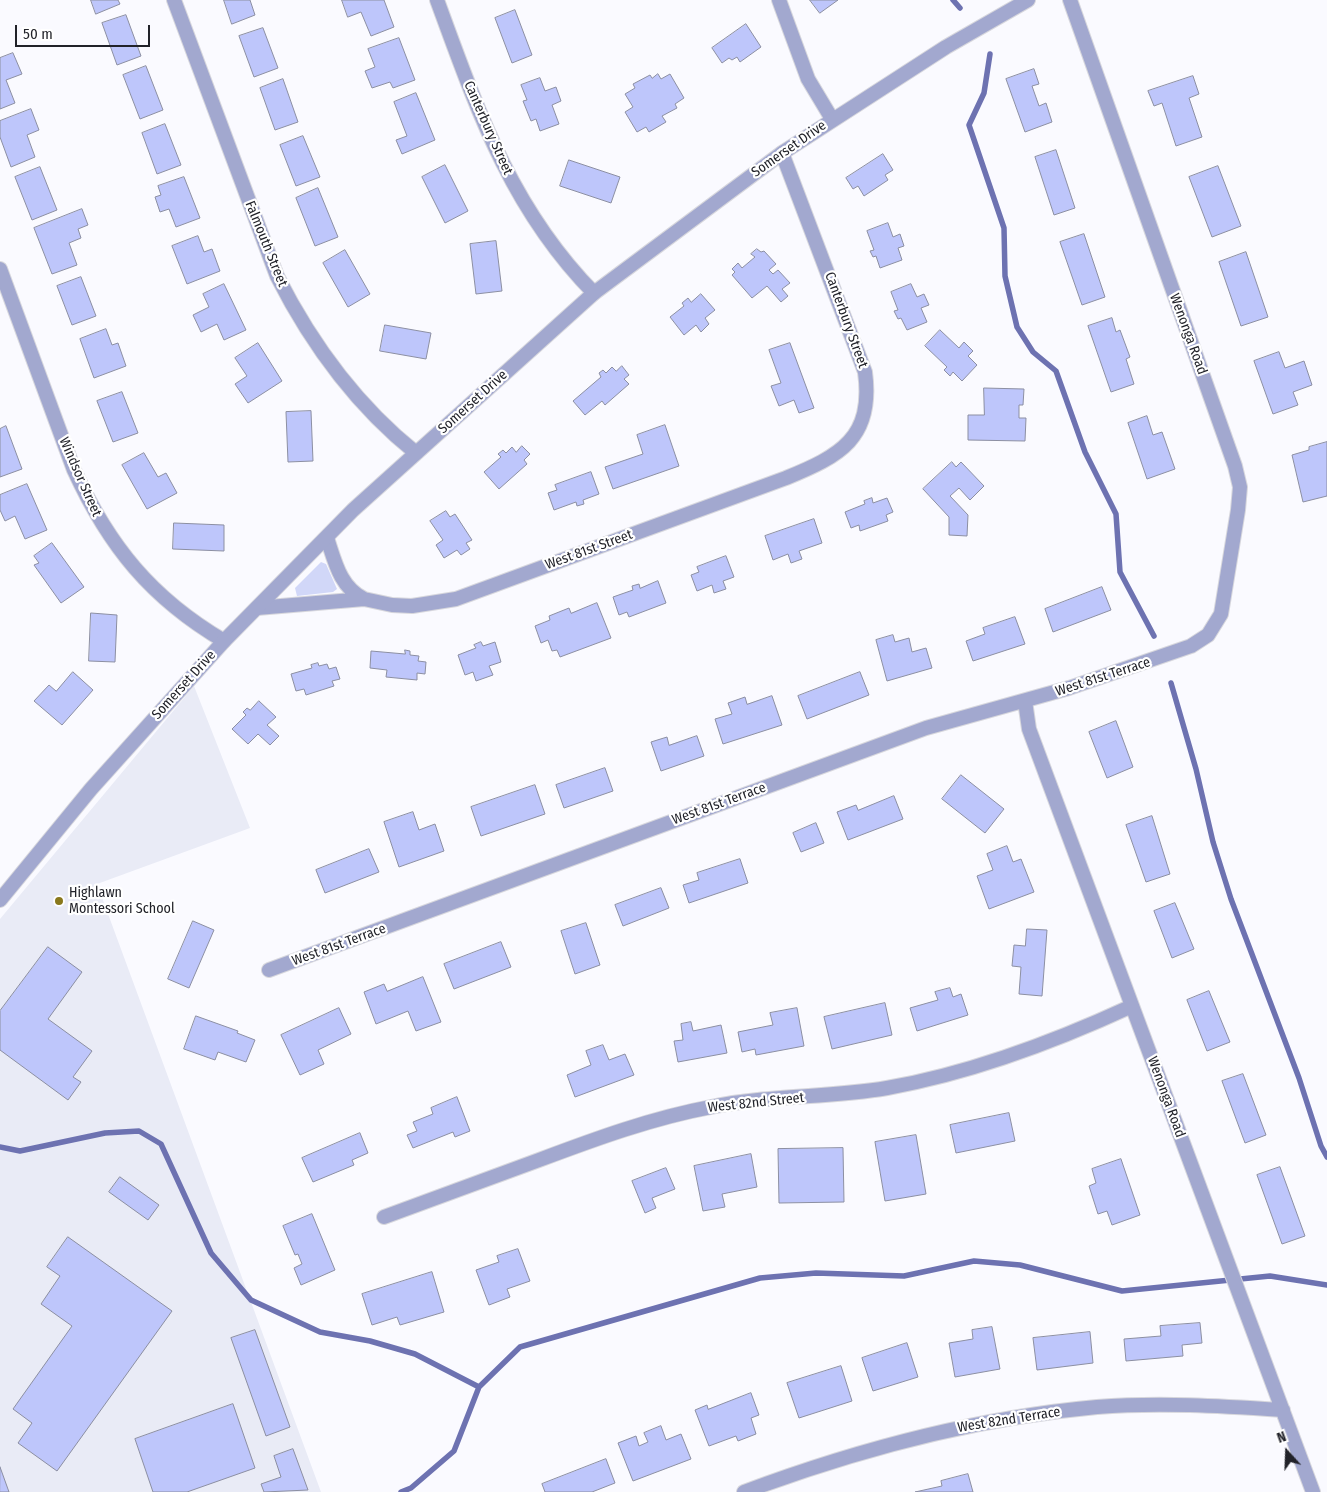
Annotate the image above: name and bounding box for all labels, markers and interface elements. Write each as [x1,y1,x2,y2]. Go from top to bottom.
scale bar [18,15,152,47]
text: 50 m [23,25,53,43]
street label: Canterbury Street [460,78,516,178]
street label: Somerset Drive [749,117,829,181]
street label: Falmouth Street [241,199,291,289]
street label: Canterbury Street [821,270,871,370]
street label: Wenonga Road [1166,291,1210,377]
street label: Somerset Drive [435,367,511,437]
street label: Windsor Street [55,435,105,519]
street label: West 81st Street [543,526,635,574]
street label: Somerset Drive [149,647,219,723]
street label: West 81st Terrace [1054,654,1152,700]
street label: West 81st Terrace [670,779,768,829]
place label: Highlawn Montessori School [69,885,175,918]
marker: Highlawn Montessori School [53,895,65,907]
street label: West 81st Terrace [290,920,388,970]
street label: Wenonga Road [1144,1054,1188,1140]
street label: West 82nd Street [707,1090,805,1116]
street label: West 82nd Terrace [956,1404,1062,1436]
north arrow [1262,1427,1312,1477]
text: N [1275,1428,1289,1447]

